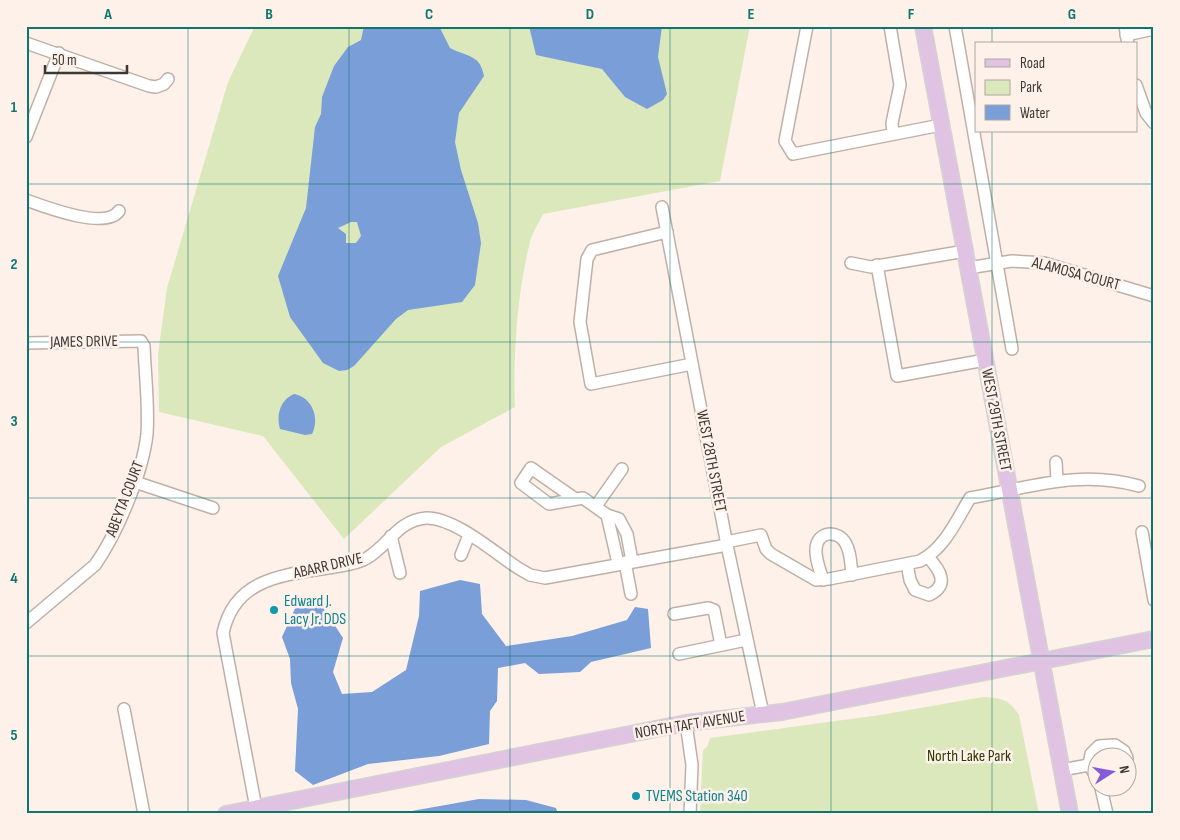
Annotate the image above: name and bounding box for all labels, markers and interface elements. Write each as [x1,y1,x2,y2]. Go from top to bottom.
text: A [103,5,112,24]
text: B [265,5,273,24]
text: C [425,5,433,24]
text: D [586,5,594,24]
text: E [748,5,755,24]
text: F [908,5,915,24]
text: G [1068,5,1076,24]
scale bar [45,42,128,74]
legend [975,42,1138,132]
text: 50 m [52,51,77,70]
text: Road [1020,54,1045,73]
text: Park [1020,78,1042,97]
text: 1 [11,98,18,117]
text: Water [1020,104,1051,123]
street label: ALAMOSA COURT [1029,253,1123,295]
text: 2 [10,255,18,274]
street label: JAMES DRIVE [49,332,118,352]
street label: WEST 29TH STREET [977,367,1015,473]
street label: WEST 28TH STREET [692,408,730,514]
text: 3 [10,412,18,431]
street label: ABEYTA COURT [101,458,148,541]
street label: ABARR DRIVE [291,549,364,583]
text: 4 [10,569,18,588]
place label: Edward J. Lacy Jr. DDS [284,592,346,629]
marker: Edward J. Lacy Jr. DDS [268,604,280,616]
street label: NORTH TAFT AVENUE [634,707,746,743]
text: 5 [10,726,18,745]
park label: North Lake Park [927,747,1011,766]
north arrow [1088,748,1138,798]
text: N [1115,764,1133,775]
place label: TVEMS Station 340 [646,787,748,806]
marker: TVEMS Station 340 [630,790,642,802]

